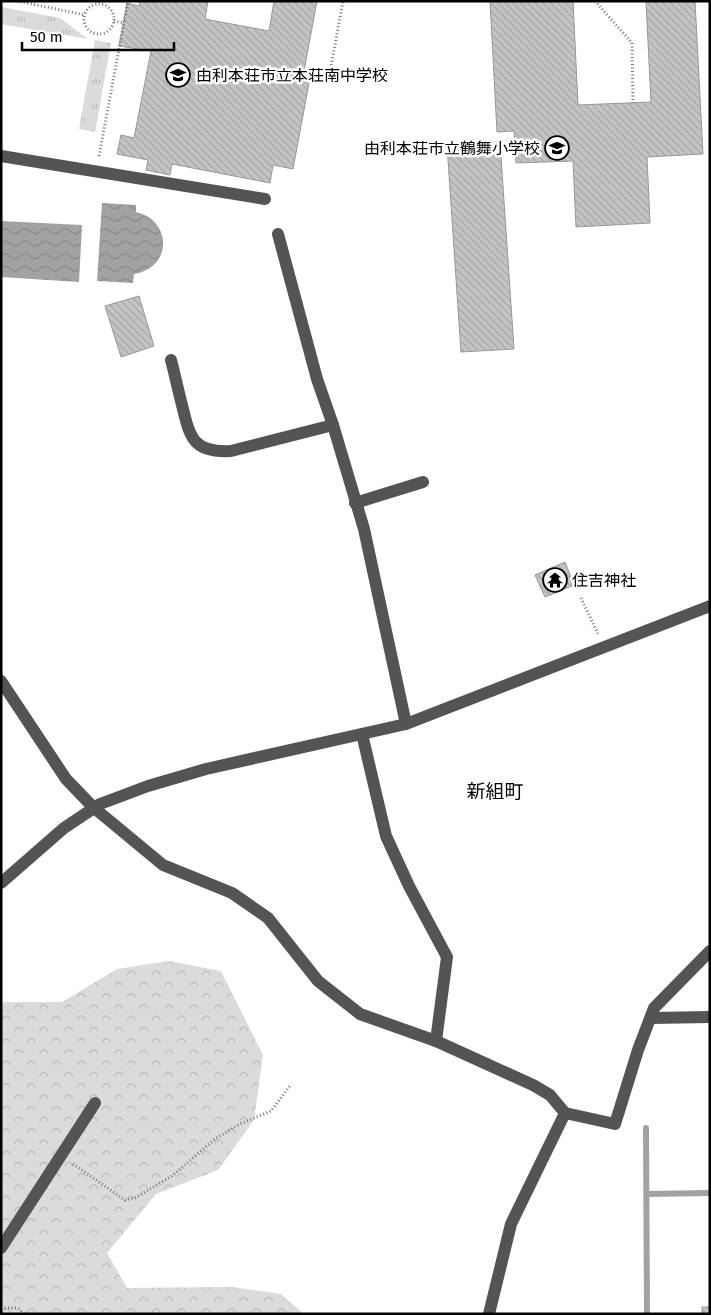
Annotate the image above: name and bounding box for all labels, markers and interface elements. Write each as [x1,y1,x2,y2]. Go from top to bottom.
scale bar [22,20,175,52]
text: 50 m [30,28,63,46]
school or university icon: 由利本荘市立本荘南中学校 [165,62,191,88]
place label: 由利本荘市立本荘南中学校 [196,66,388,85]
school or university icon: 由利本荘市立鶴舞小学校 [544,135,570,161]
place label: 由利本荘市立鶴舞小学校 [364,139,540,158]
temple icon: 住吉神社 [542,567,568,593]
place label: 住吉神社 [572,571,636,590]
district label: 新組町 [466,780,524,803]

